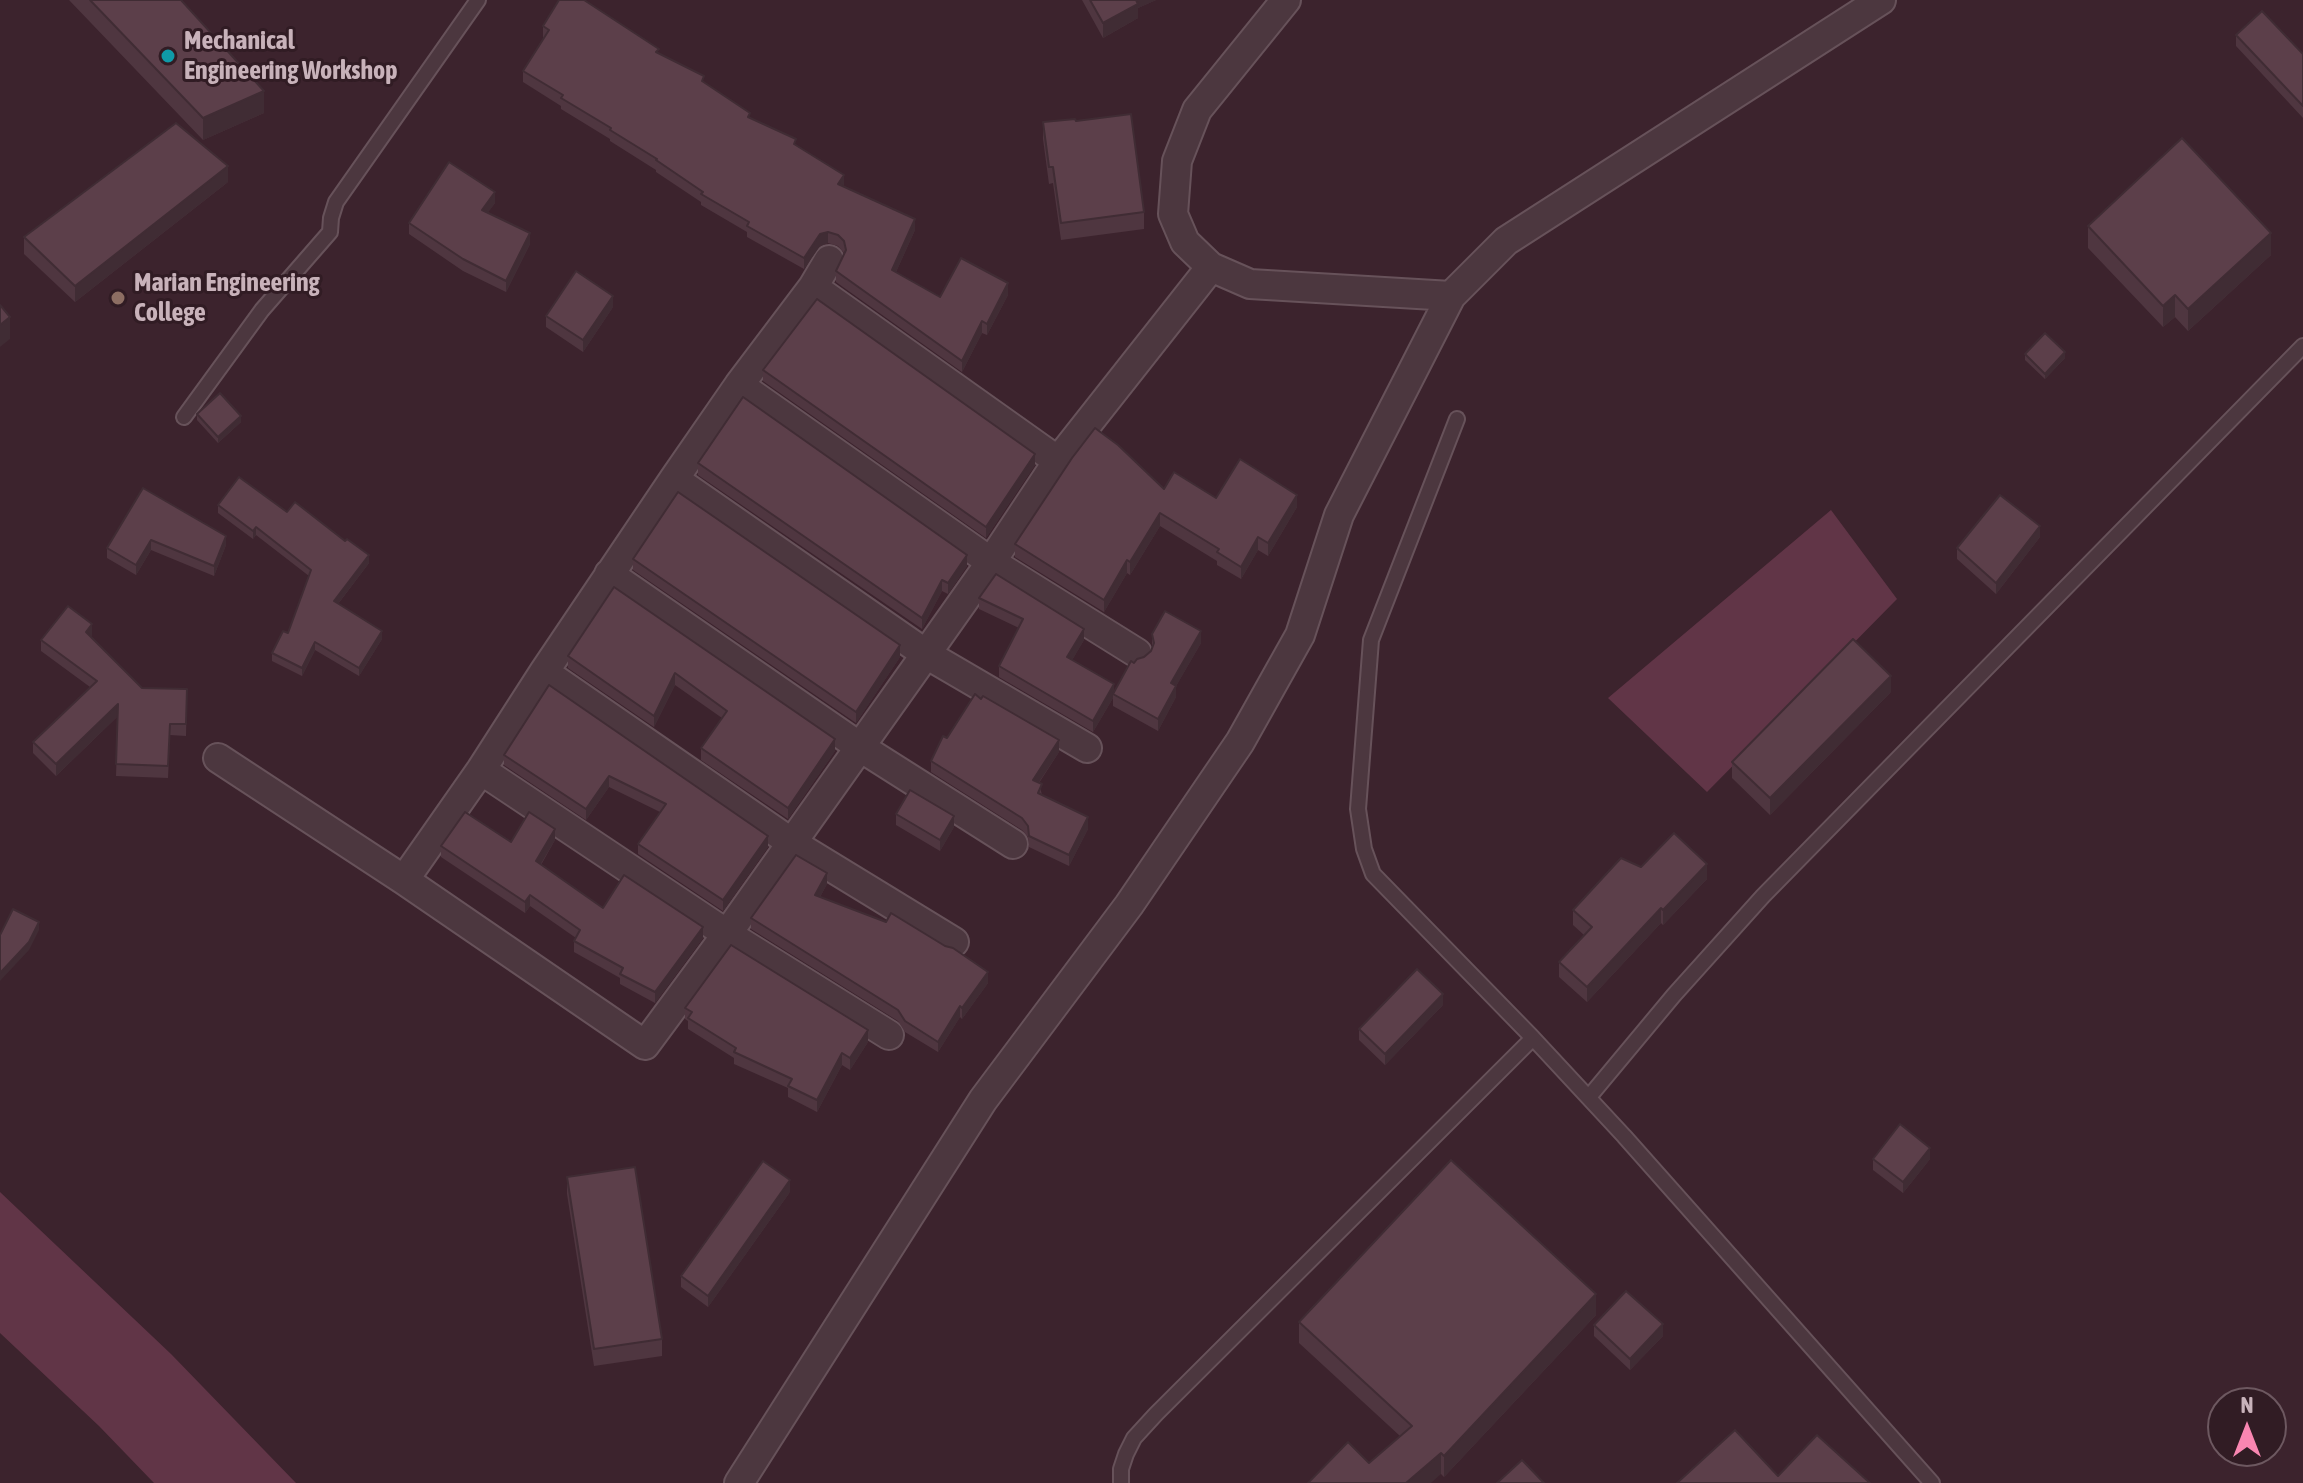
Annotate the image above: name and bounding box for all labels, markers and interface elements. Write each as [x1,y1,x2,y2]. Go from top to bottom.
place label: Mechanical Engineering Workshop [184,25,398,86]
marker: Mechanical Engineering Workshop [159,47,177,65]
place label: Marian Engineering College [134,267,320,328]
marker: Marian Engineering College [109,289,127,307]
north arrow [2207,1387,2287,1467]
text: N [2241,1392,2253,1418]

